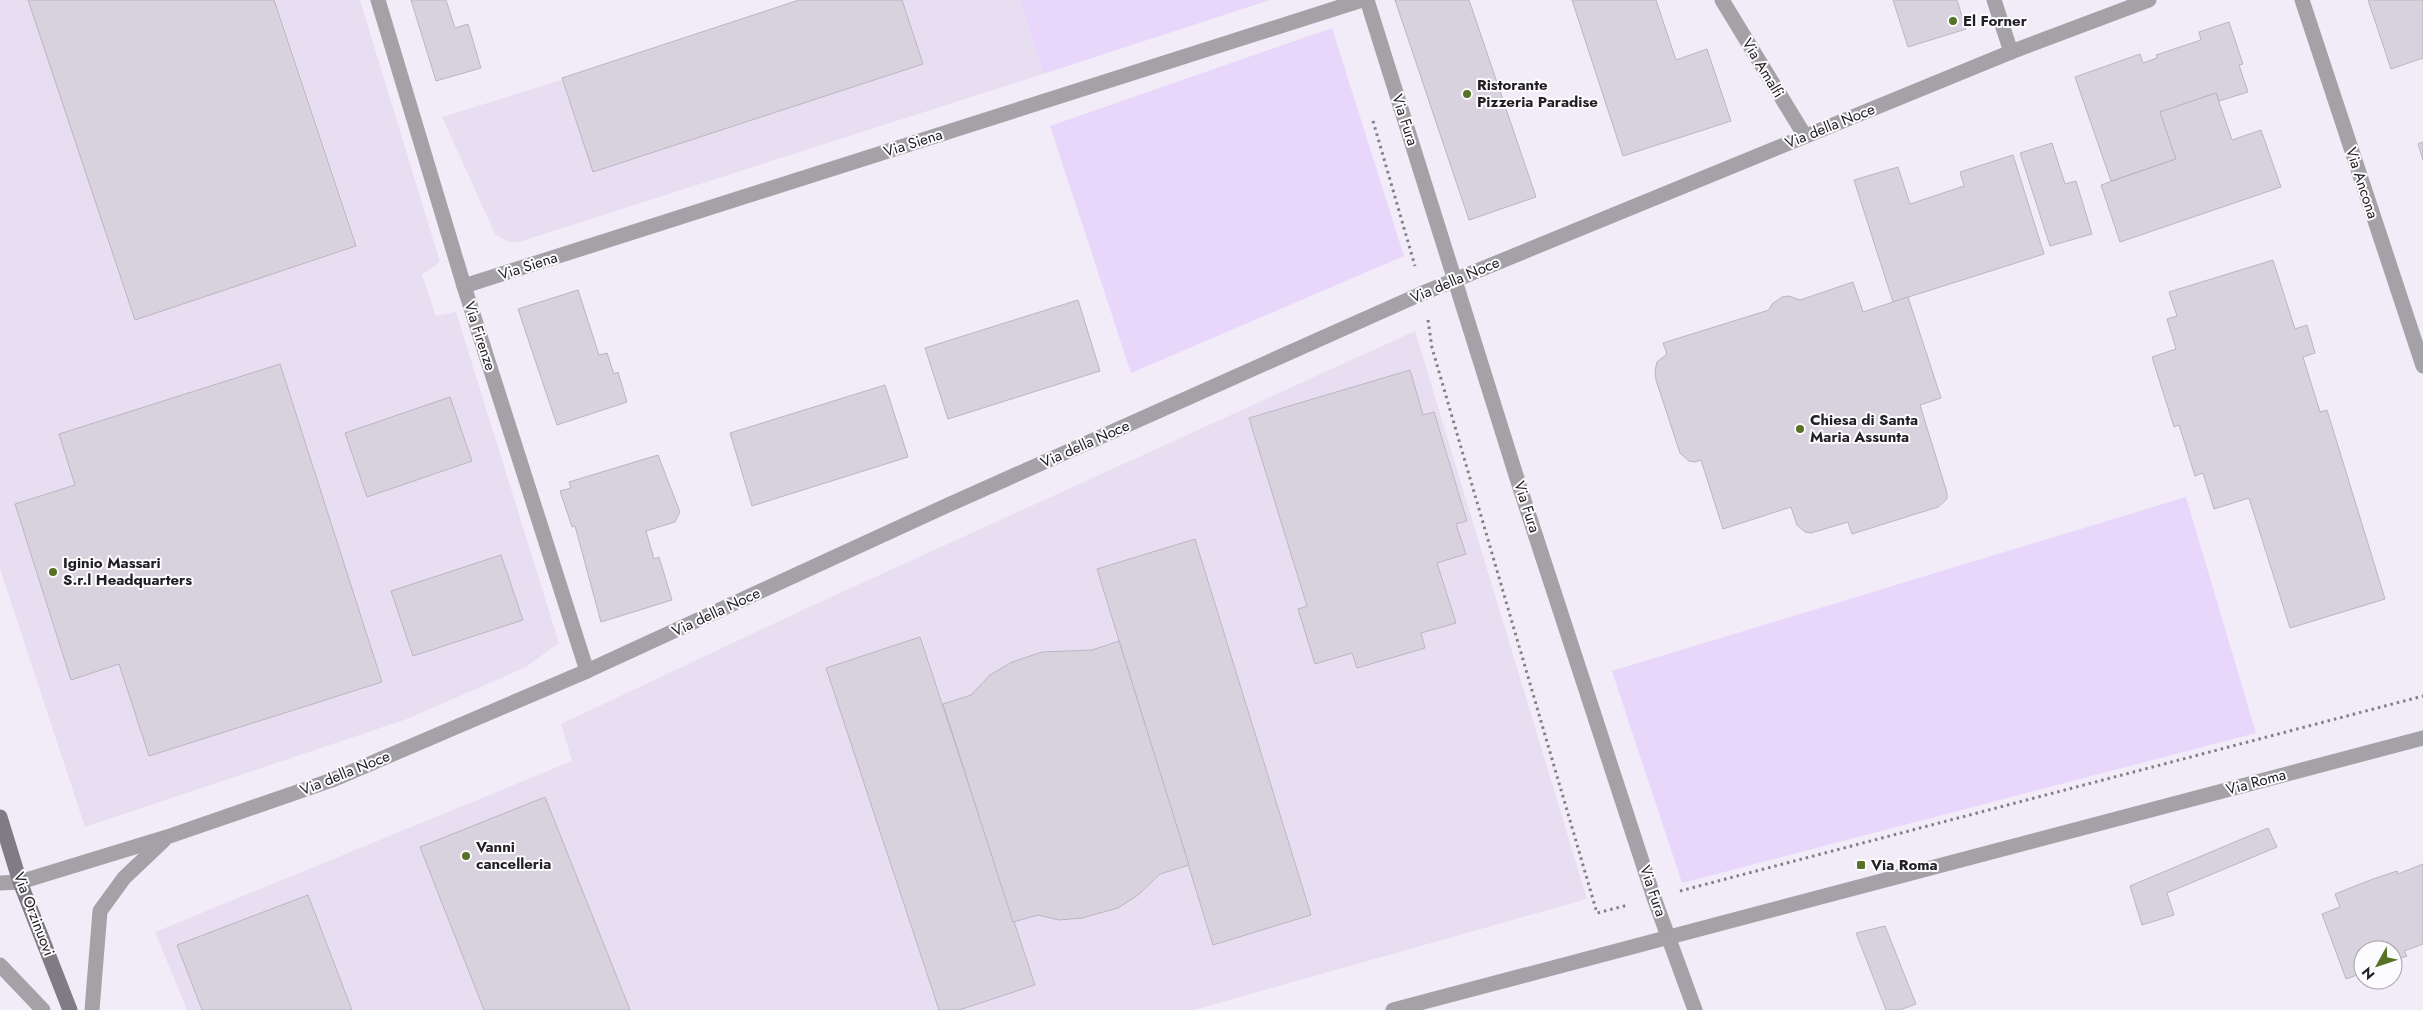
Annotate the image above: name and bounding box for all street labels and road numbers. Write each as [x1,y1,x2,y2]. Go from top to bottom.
street label: Via Amalfi [1737,34,1789,102]
street label: Via Fura [1386,91,1424,149]
street label: Via della Noce [1782,98,1878,154]
street label: Via Siena [881,123,945,163]
street label: Via Ancona [2340,145,2384,221]
street label: Via Siena [496,246,560,286]
street label: Via della Noce [1407,251,1503,309]
street label: Via Firenze [458,298,502,374]
street label: Via della Noce [1037,414,1133,473]
street label: Via Fura [1508,478,1546,536]
street label: Via della Noce [668,582,764,642]
street label: Via della Noce [297,745,393,801]
street label: Via Roma [2224,763,2288,801]
street label: Via Fura [1634,862,1672,920]
street label: Via Orzinuovi [8,869,60,959]

